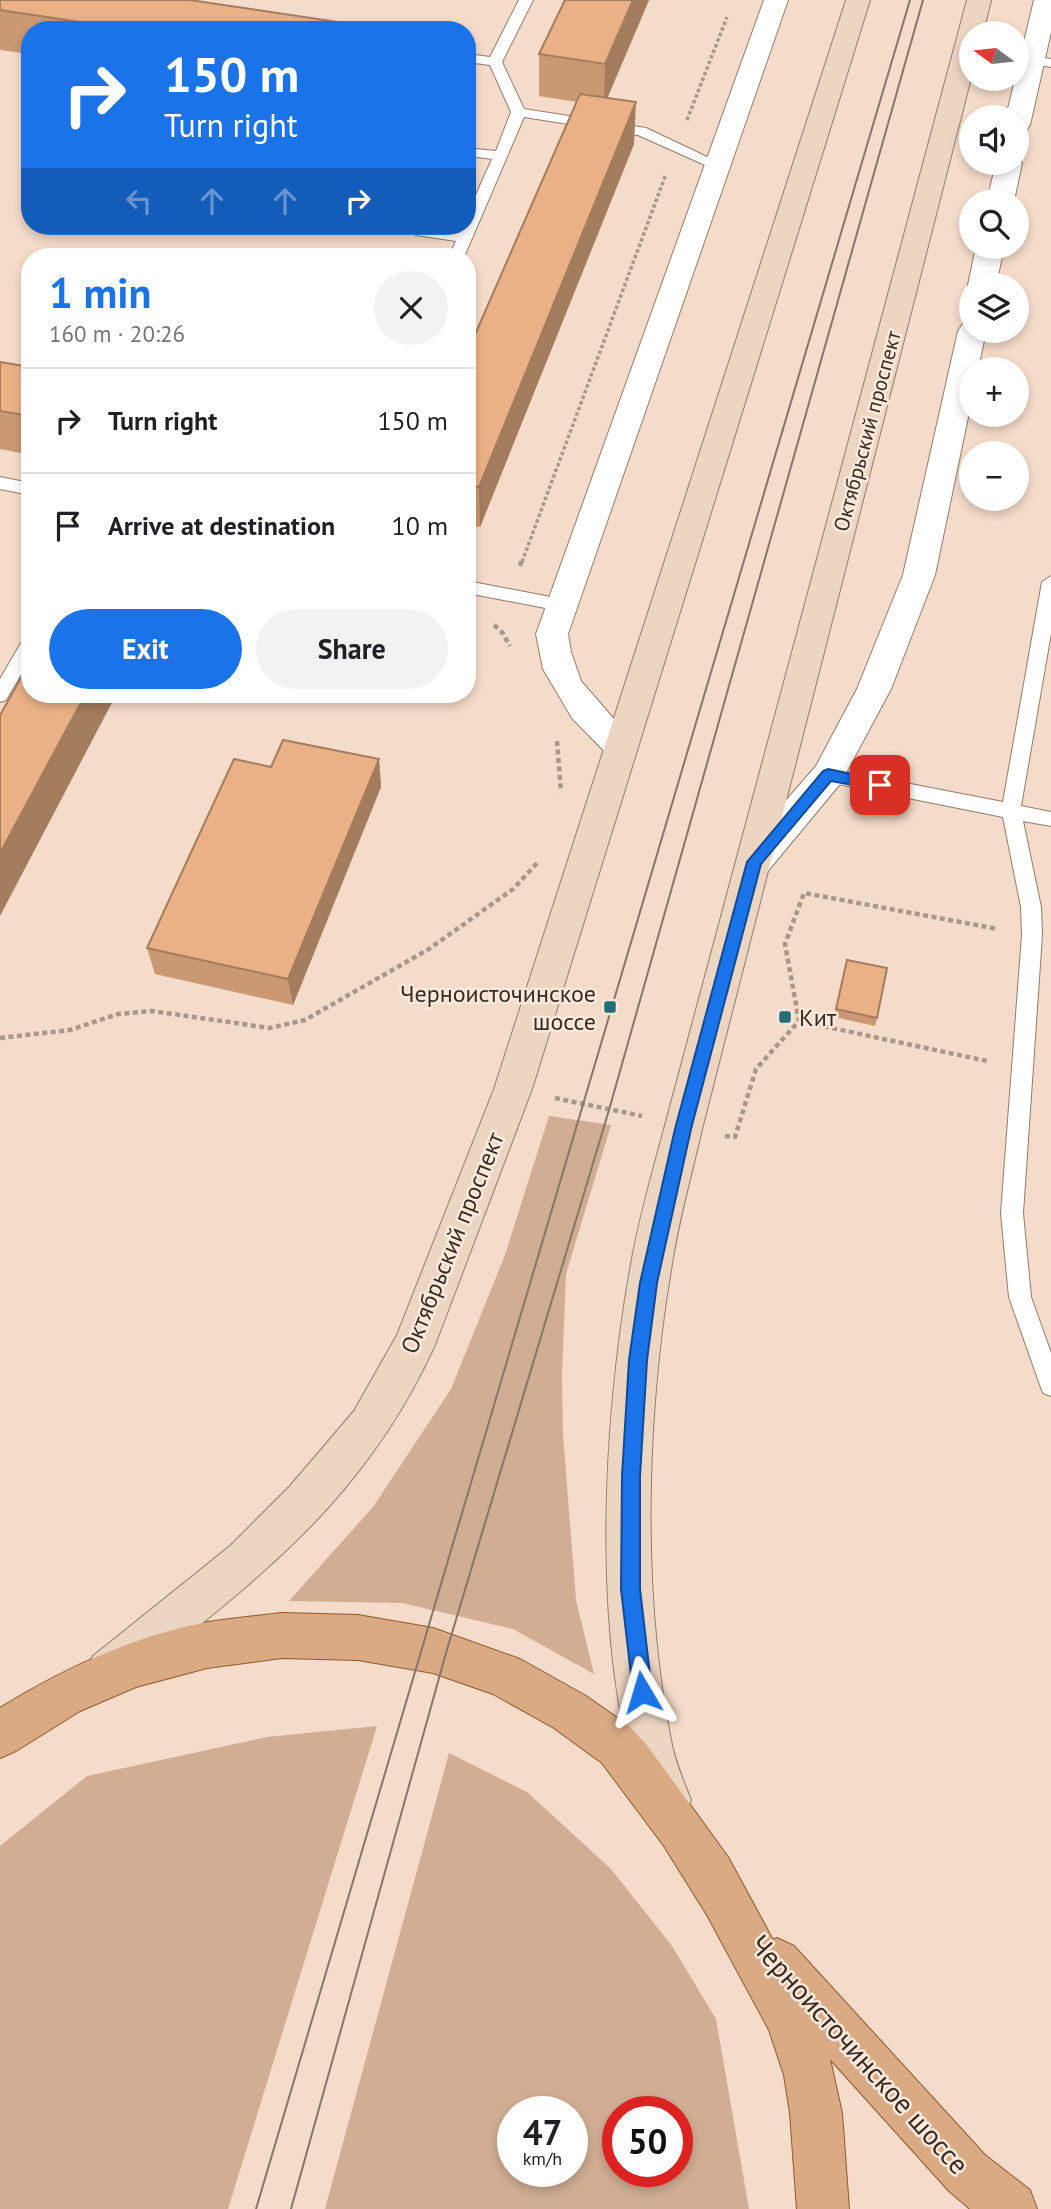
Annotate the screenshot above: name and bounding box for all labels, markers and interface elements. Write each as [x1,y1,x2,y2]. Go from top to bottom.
north arrow [959,21,1029,91]
map controls [959,21,1029,511]
text: 150 m [164,42,299,106]
icon: right [49,49,140,140]
text: Turn right [164,104,298,146]
button: sound [959,105,1029,175]
icon: left [120,182,158,220]
icon: ahead [193,182,231,220]
icon: ahead [266,182,304,220]
icon: right [339,182,377,220]
button: search [959,189,1029,259]
text: 1 min [49,265,151,320]
button: close [374,271,448,345]
button: layers [959,273,1029,343]
text: 160 m · 20:26 [49,319,185,348]
street label: Октябрьский проспект [827,327,907,534]
button: + [959,357,1029,427]
icon: right [49,402,87,440]
text: Turn right [108,404,217,437]
text: 150 m [377,404,448,437]
button: − [959,441,1029,511]
icon: arrive [49,507,87,545]
text: Arrive at destination [108,509,335,542]
text: 10 m [392,509,448,542]
button: Exit [49,609,242,689]
button: Share [256,609,448,689]
pin [850,755,910,815]
icon: arrive [861,766,899,804]
place label: Черноисточинское шоссе [400,978,596,1037]
marker: Черноисточинское шоссе [602,999,618,1015]
place label: Кит [799,1002,837,1033]
marker: Кит [777,1009,793,1025]
street label: Октябрьский проспект [393,1127,511,1358]
position arrow [605,1655,679,1729]
street label: Черноисточинское шоссе [743,1926,977,2182]
speed limit sign: 50 [602,2096,693,2187]
text: 47 [523,2109,562,2155]
text: km/h [523,2147,562,2170]

